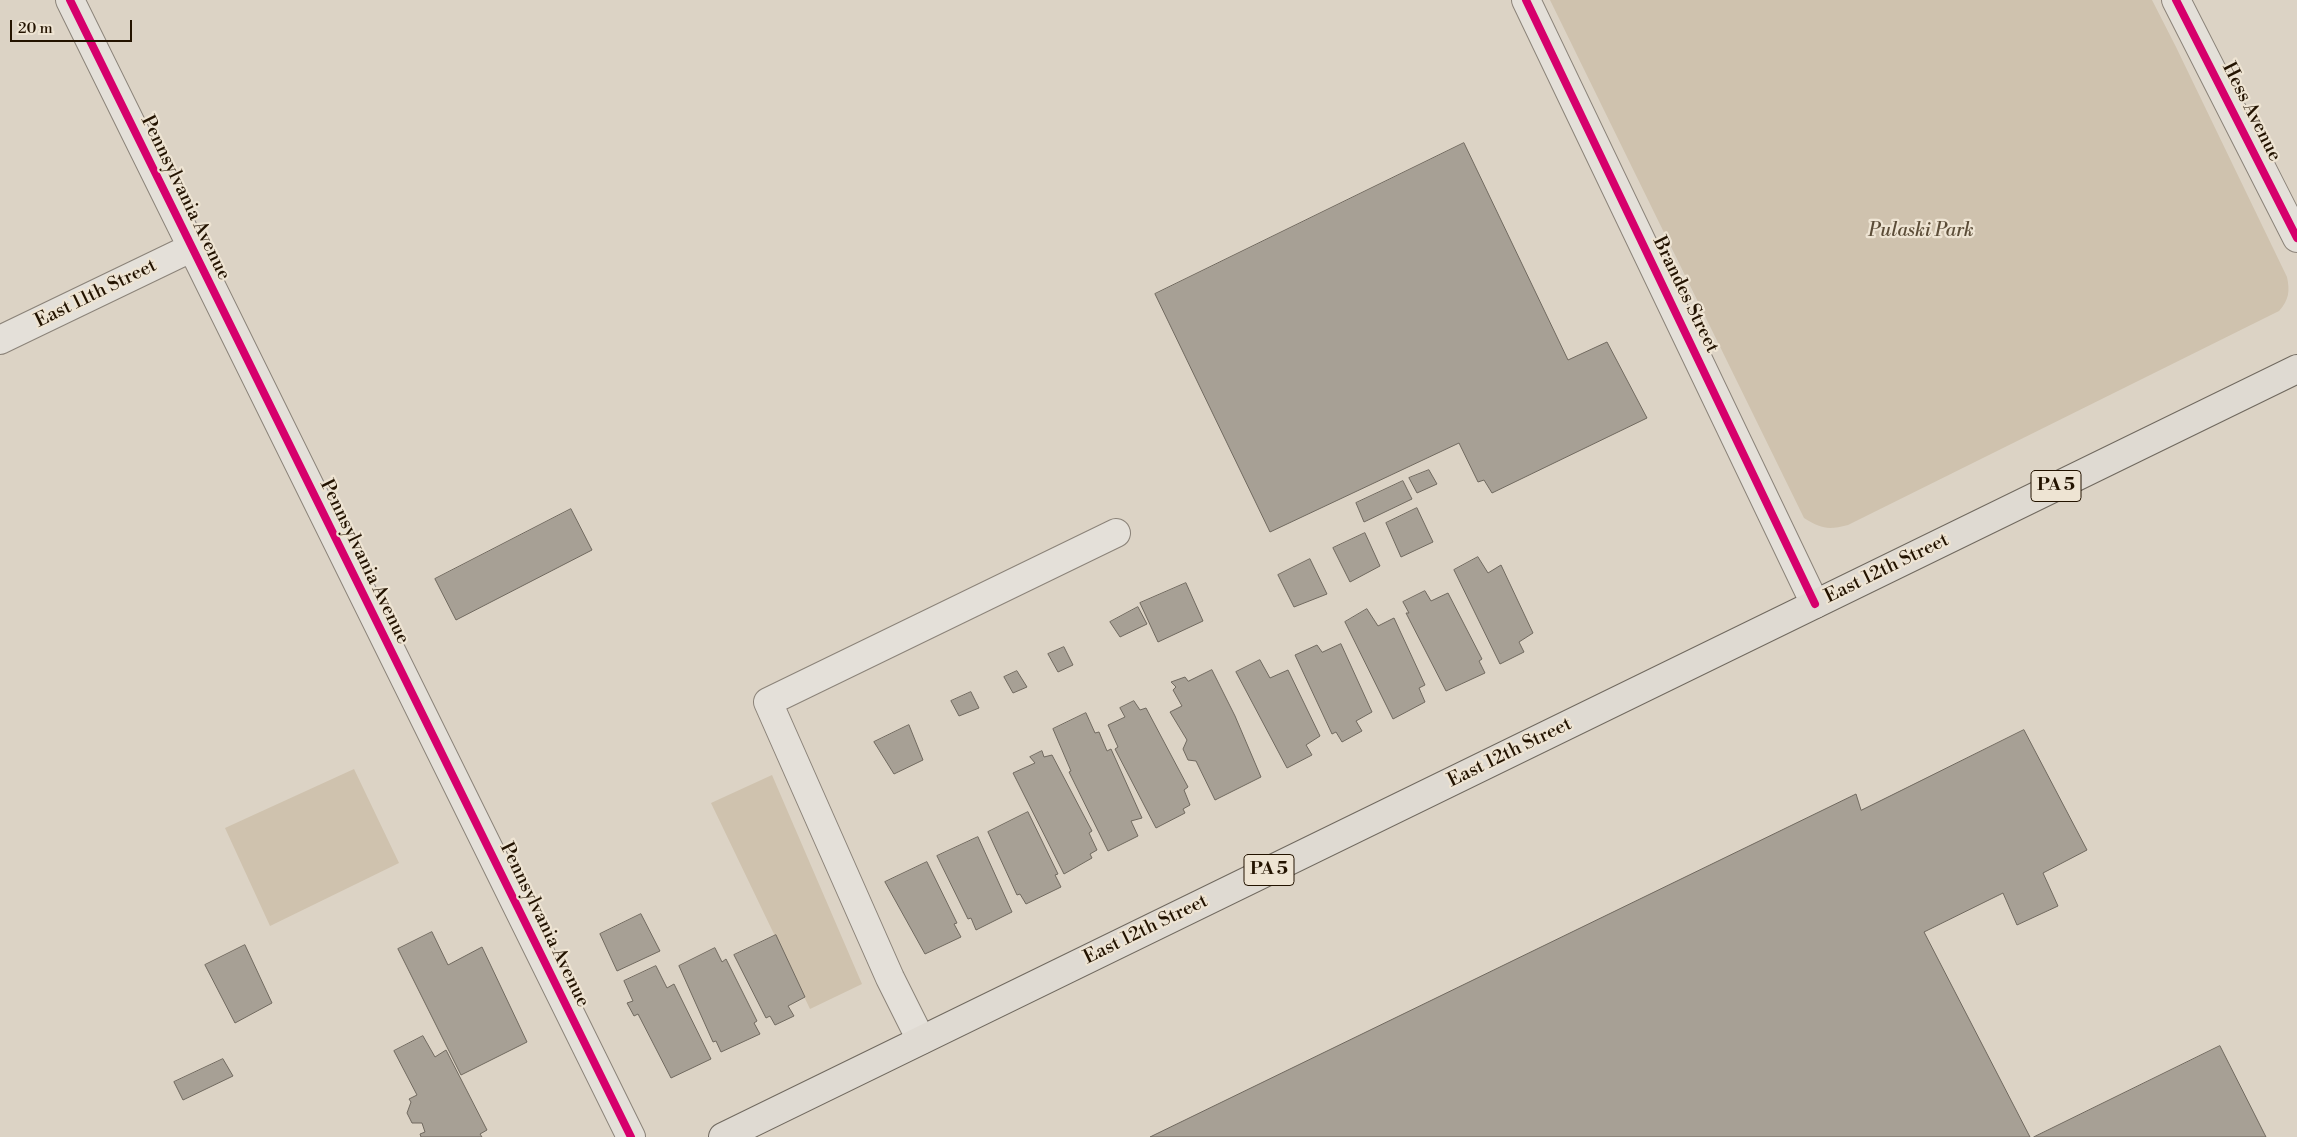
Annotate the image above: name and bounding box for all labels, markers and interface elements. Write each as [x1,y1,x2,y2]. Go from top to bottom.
scale bar [12,10,135,42]
text: 20 m [18,19,53,38]
street label: Hess Avenue [2216,59,2286,165]
street label: Pennsylvania Avenue [135,112,235,284]
park label: Pulaski Park [1868,220,1974,242]
street label: Brandes Street [1647,233,1723,357]
street label: East 11th Street [31,255,161,333]
road number: PA 5 [2031,471,2081,502]
street label: Pennsylvania Avenue [314,476,414,648]
street label: East 12th Street [1821,529,1953,609]
street label: East 12th Street [1444,713,1576,793]
street label: Pennsylvania Avenue [494,839,594,1011]
road number: PA 5 [1244,854,1294,886]
street label: East 12th Street [1080,890,1212,970]

